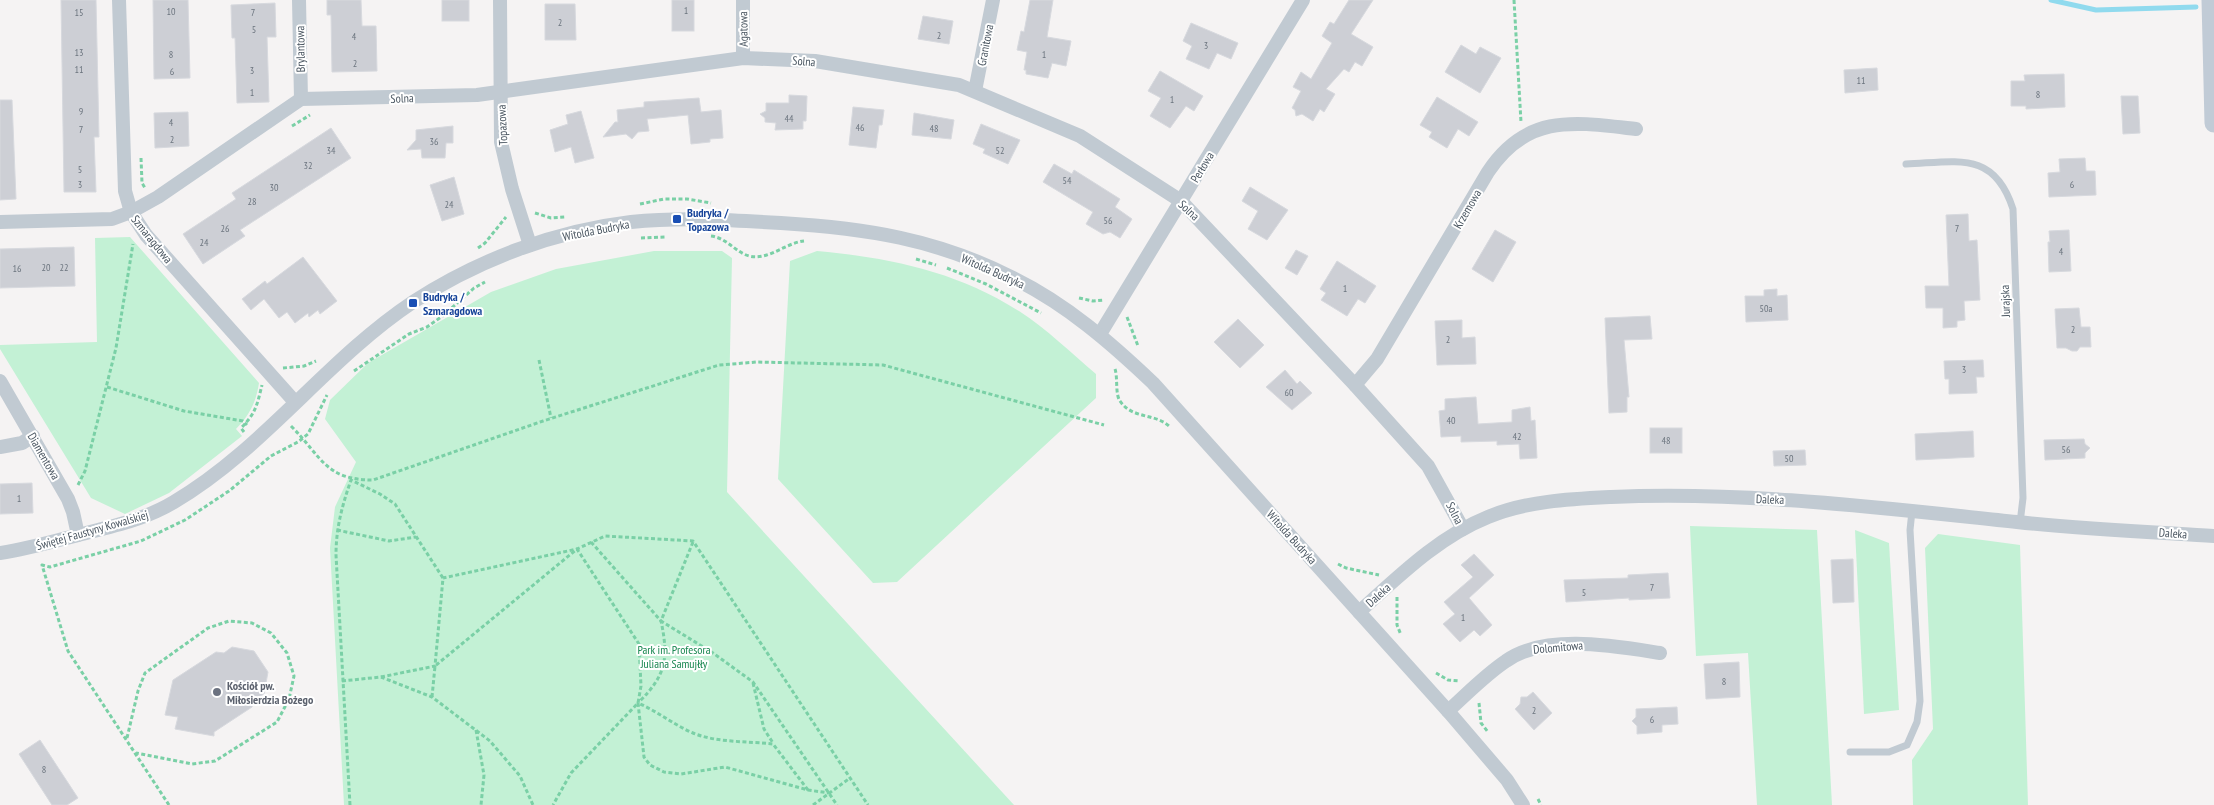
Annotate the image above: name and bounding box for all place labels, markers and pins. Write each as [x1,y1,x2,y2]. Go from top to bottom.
place label: Budryka / Topazowa [687,205,729,234]
marker: Budryka / Topazowa [671,213,683,225]
place label: Budryka / Szmaragdowa [423,289,482,318]
marker: Budryka / Szmaragdowa [407,297,419,309]
place label: Kościół pw. Miłosierdzia Bożego [227,678,314,707]
marker: Kościół pw. Miłosierdzia Bożego [211,686,223,698]

